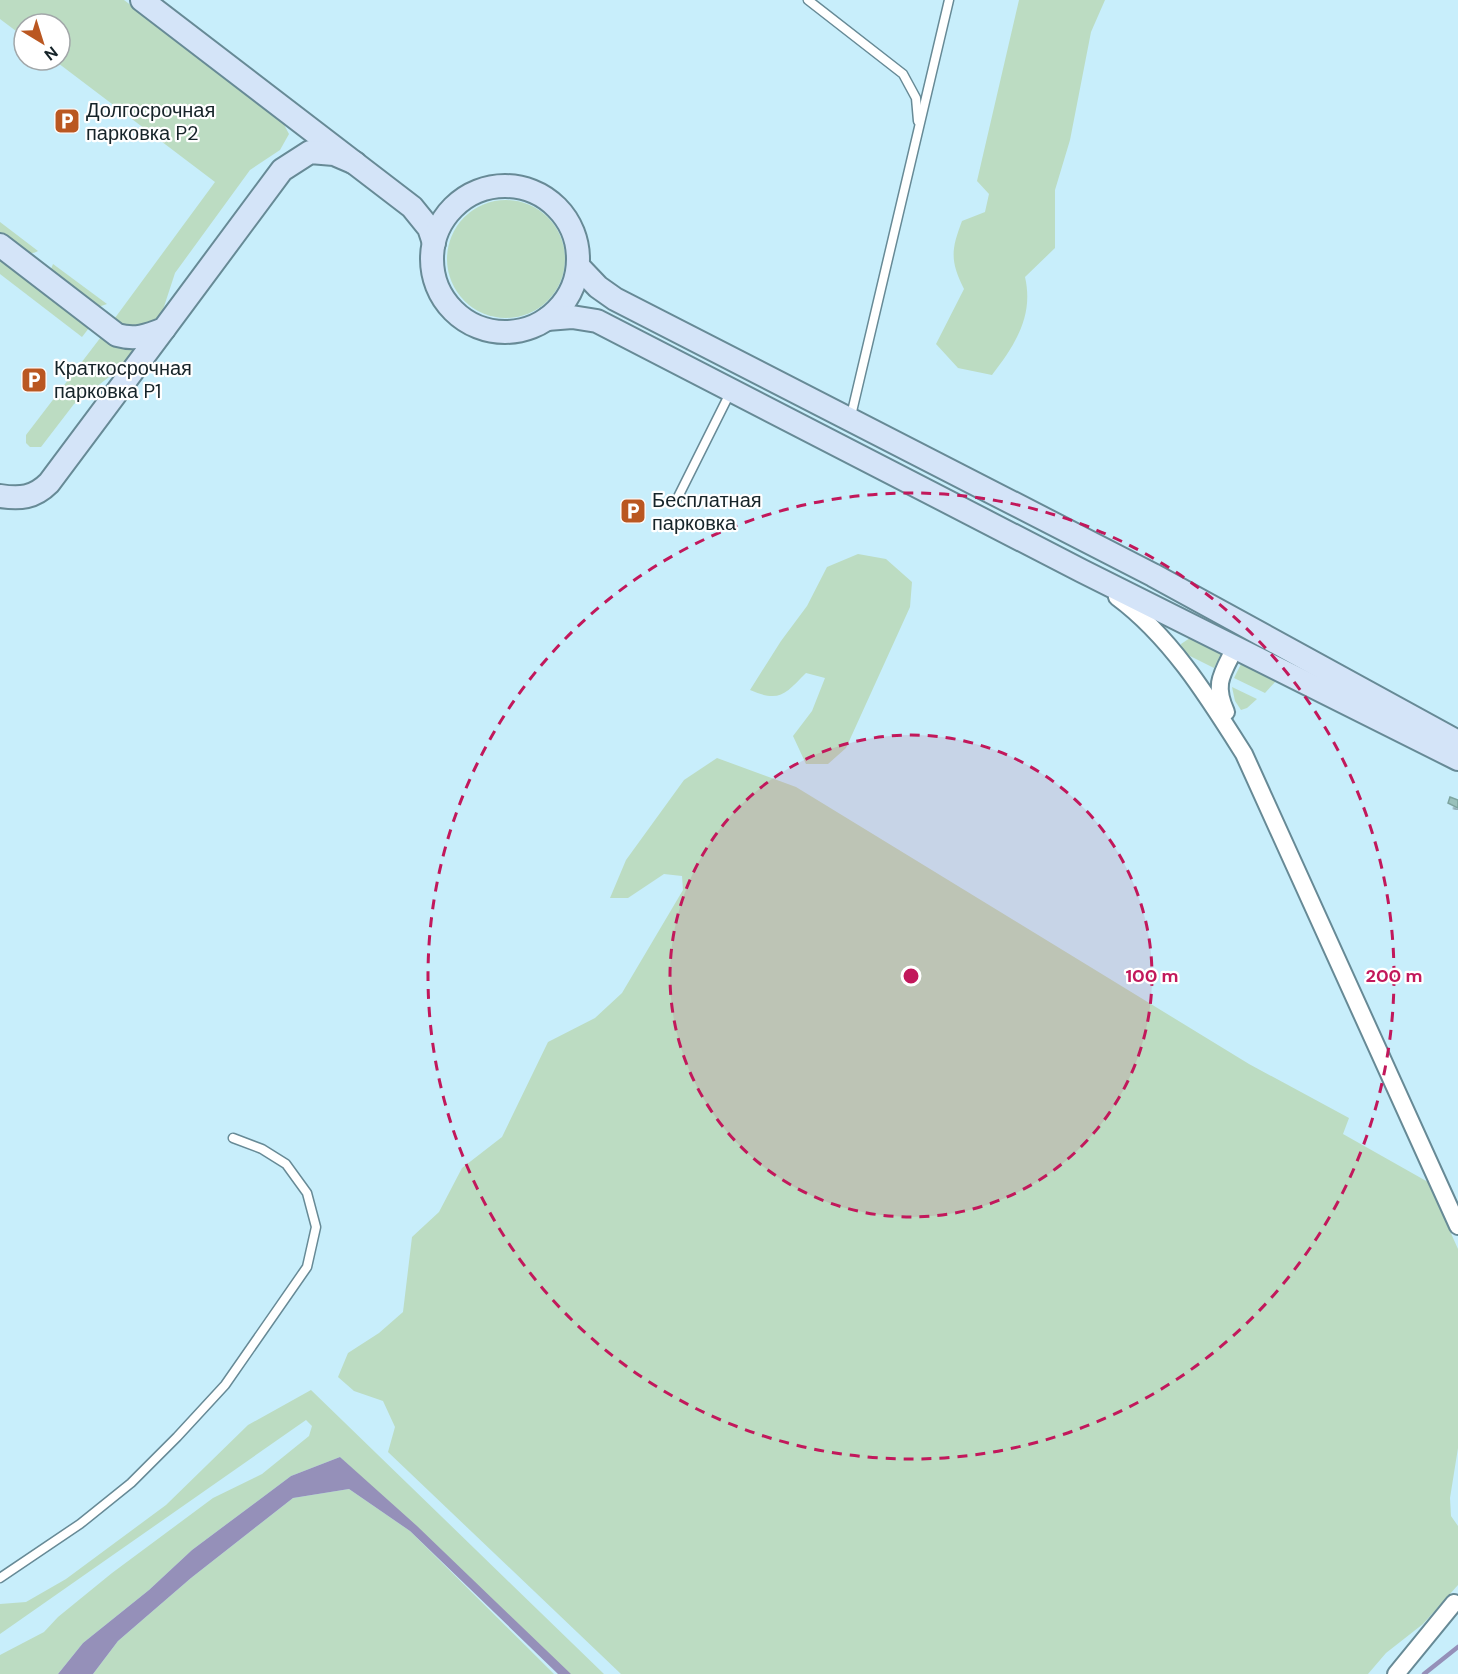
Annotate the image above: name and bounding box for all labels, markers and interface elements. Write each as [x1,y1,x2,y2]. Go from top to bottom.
north arrow [12,12,72,72]
text: N [40,42,62,65]
place label: Долгосрочная парковка P2 [86,97,215,146]
parking icon: Долгосрочная парковка P2 [52,106,82,136]
place label: Краткосрочная парковка P1 [54,355,192,404]
parking icon: Краткосрочная парковка P1 [19,365,49,395]
place label: Бесплатная парковка [652,487,762,536]
parking icon: Бесплатная парковка [618,496,648,526]
text: 100 m [1125,964,1179,988]
text: 200 m [1366,964,1422,988]
centre of rings [901,966,921,986]

